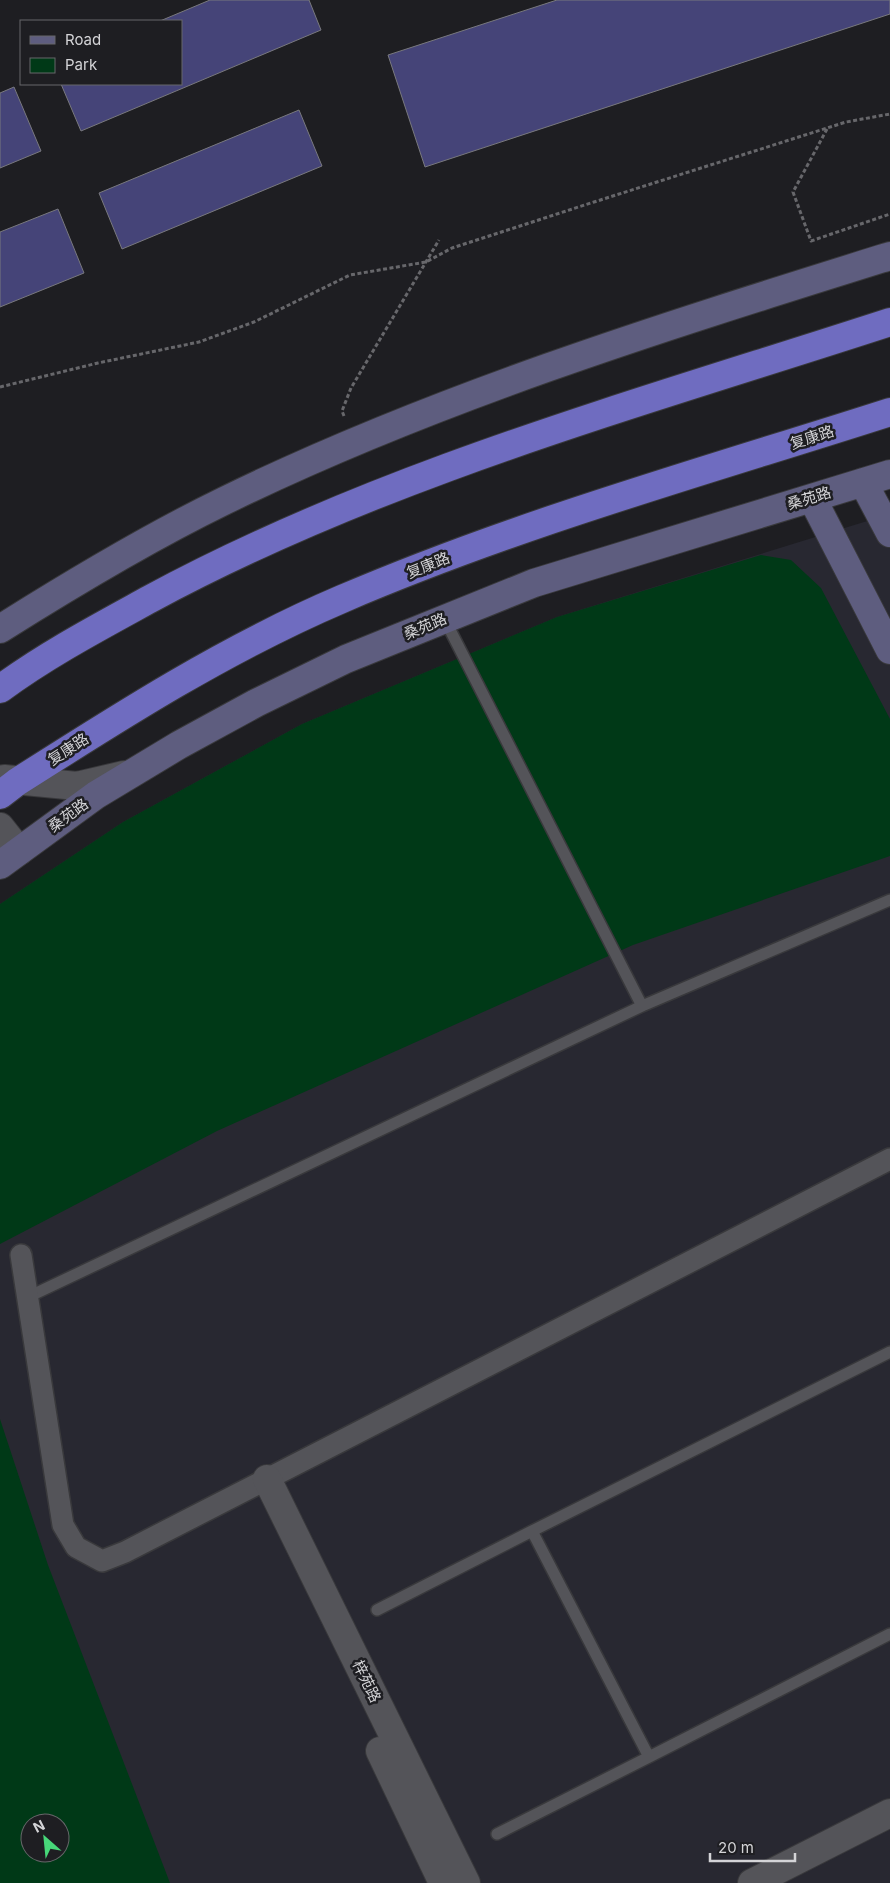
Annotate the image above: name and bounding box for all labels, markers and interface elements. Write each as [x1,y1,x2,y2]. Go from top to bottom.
legend [20,20,182,85]
text: Road [65,30,101,49]
text: Park [65,55,98,74]
street label: 复康路 [788,421,836,453]
street label: 桑苑路 [785,482,833,514]
street label: 复康路 [404,548,452,582]
street label: 桑苑路 [401,608,449,644]
street label: 复康路 [44,729,92,769]
street label: 桑苑路 [44,794,92,836]
street label: 梓苑路 [349,1657,385,1705]
north arrow [20,1813,70,1863]
text: N [30,1816,47,1836]
scale bar [710,1830,795,1862]
text: 20 m [718,1838,754,1857]

